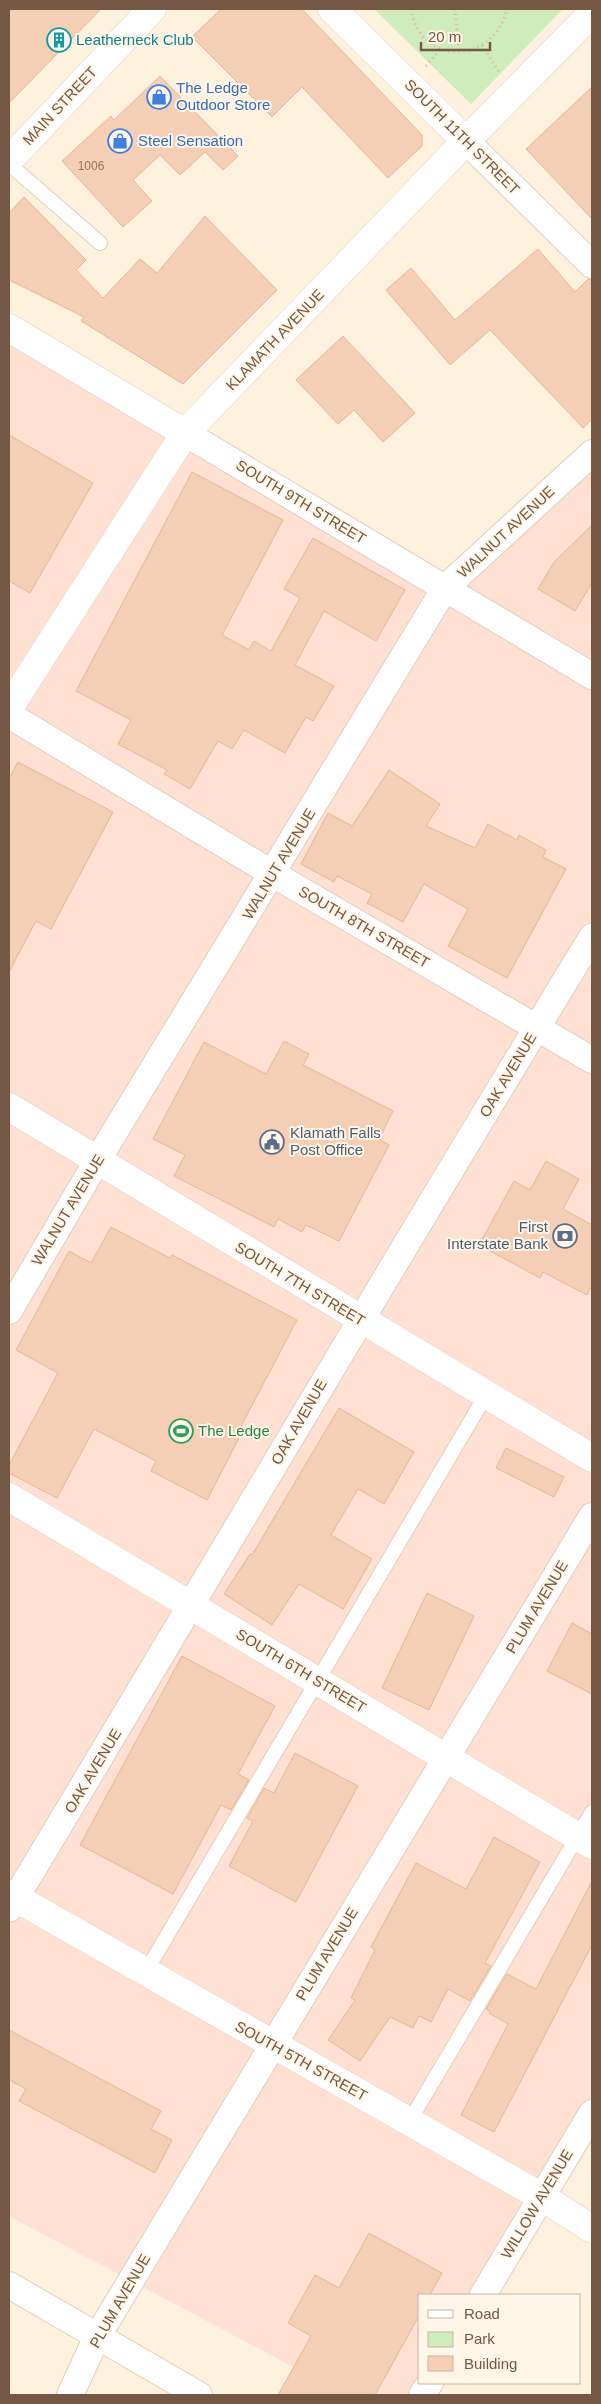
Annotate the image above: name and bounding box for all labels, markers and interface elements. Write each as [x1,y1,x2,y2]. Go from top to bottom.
scale bar [421,20,490,52]
building icon: Leatherneck Club [46,27,72,53]
text: 20 m [428,28,461,45]
place label: Leatherneck Club [76,31,194,48]
street label: MAIN STREET [19,63,100,148]
street label: SOUTH 11TH STREET [401,76,523,198]
place label: The Ledge Outdoor Store [176,79,270,113]
shop icon: The Ledge Outdoor Store [146,84,172,110]
shop icon: Steel Sensation [107,128,133,154]
place label: Steel Sensation [138,132,243,149]
house number: 1006 [78,159,105,173]
street label: KLAMATH AVENUE [222,286,327,394]
street label: SOUTH 9TH STREET [233,456,369,547]
street label: WALNUT AVENUE [454,482,558,581]
street label: WALNUT AVENUE [239,805,318,922]
street label: SOUTH 8TH STREET [296,882,433,971]
street label: OAK AVENUE [476,1029,539,1120]
place label: Klamath Falls Post Office [290,1124,381,1158]
public building icon: Klamath Falls Post Office [259,1129,285,1155]
street label: WALNUT AVENUE [28,1151,107,1268]
place label: First Interstate Bank [447,1218,549,1252]
bank icon: First Interstate Bank [552,1223,578,1249]
street label: SOUTH 7TH STREET [232,1238,368,1329]
street label: OAK AVENUE [267,1376,330,1467]
sports icon: The Ledge [168,1418,194,1444]
place label: The Ledge [198,1422,270,1439]
street label: PLUM AVENUE [502,1557,571,1656]
street label: SOUTH 6TH STREET [233,1625,369,1716]
street label: OAK AVENUE [61,1725,124,1816]
street label: PLUM AVENUE [292,1904,361,2003]
street label: SOUTH 5TH STREET [232,2017,370,2104]
street label: WILLOW AVENUE [497,2146,576,2262]
street label: PLUM AVENUE [86,2251,153,2351]
legend [418,2294,581,2384]
text: Road [464,2305,500,2322]
text: Park [464,2330,495,2347]
text: Building [464,2355,517,2372]

